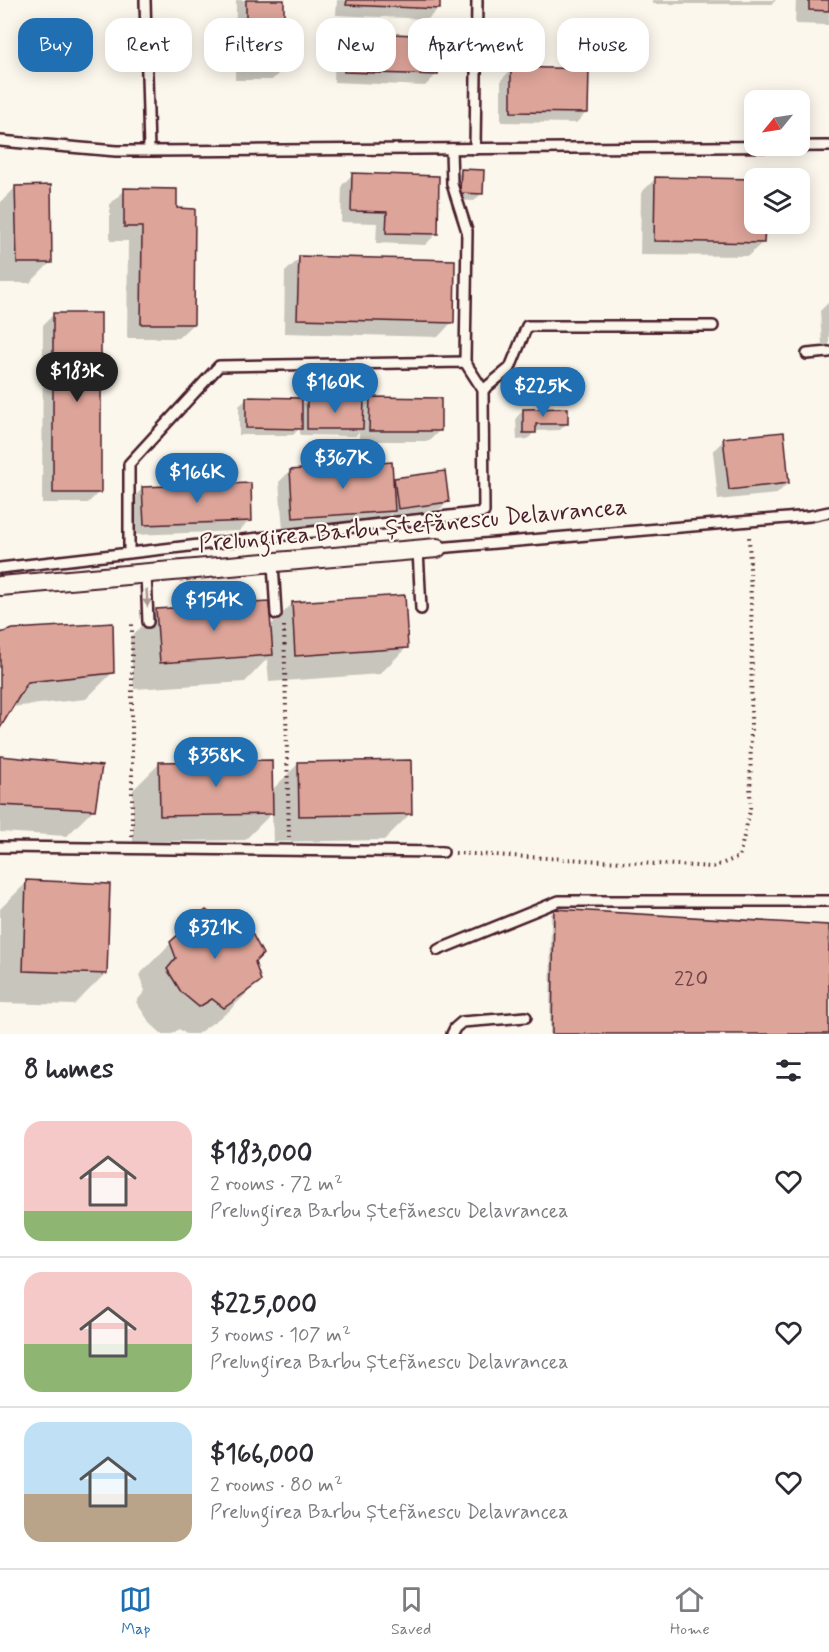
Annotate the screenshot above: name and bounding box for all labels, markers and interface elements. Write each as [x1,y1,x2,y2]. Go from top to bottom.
chip: Buy [18,18,93,72]
chip: Rent [105,18,192,72]
chip: Filters [204,18,304,72]
chip: New [316,18,396,72]
chip: Apartment [408,18,545,72]
chip: House [557,18,649,72]
north arrow [744,90,810,156]
map controls [744,90,810,234]
button: layers [744,168,810,234]
pin: $183K [35,352,119,403]
text: $183K [50,358,104,385]
pin: $160K [293,363,377,414]
pin: $225K [501,367,585,418]
text: $160K [306,369,364,396]
text: $225K [514,373,572,400]
pin: $367K [301,439,385,490]
text: $367K [314,445,372,472]
pin: $166K [155,453,239,504]
text: $166K [169,459,225,486]
street label: Prelungirea Barbu Ștefănescu Delavrancea [197,492,629,563]
pin: $154K [172,581,256,632]
text: $154K [185,587,243,614]
one-way arrow [143,588,152,607]
pin: $358K [174,737,258,788]
text: $358K [188,743,244,770]
pin: $321K [173,909,257,960]
text: $321K [188,915,242,942]
house number: 220 [674,965,708,993]
text: 8 homes [24,1053,114,1087]
icon: filters [772,1054,805,1087]
text: $183,000 [210,1137,312,1171]
icon: home [72,1145,144,1217]
icon: heart [772,1165,805,1198]
text: 2 rooms · 72 m² [210,1171,343,1198]
text: Prelungirea Barbu Ștefănescu Delavrancea [210,1198,568,1225]
text: $225,000 [210,1288,317,1322]
icon: home [72,1296,144,1368]
icon: heart [772,1316,805,1349]
text: 3 rooms · 107 m² [210,1322,351,1349]
text: Prelungirea Barbu Ștefănescu Delavrancea [210,1349,568,1376]
text: $166,000 [210,1438,314,1472]
icon: home [72,1446,144,1518]
icon: heart [772,1466,805,1499]
text: 2 rooms · 80 m² [210,1472,343,1499]
text: Prelungirea Barbu Ștefănescu Delavrancea [210,1499,568,1526]
tab: Map [119,1583,152,1640]
tab: Saved [391,1583,431,1640]
tab: Home [670,1583,710,1640]

